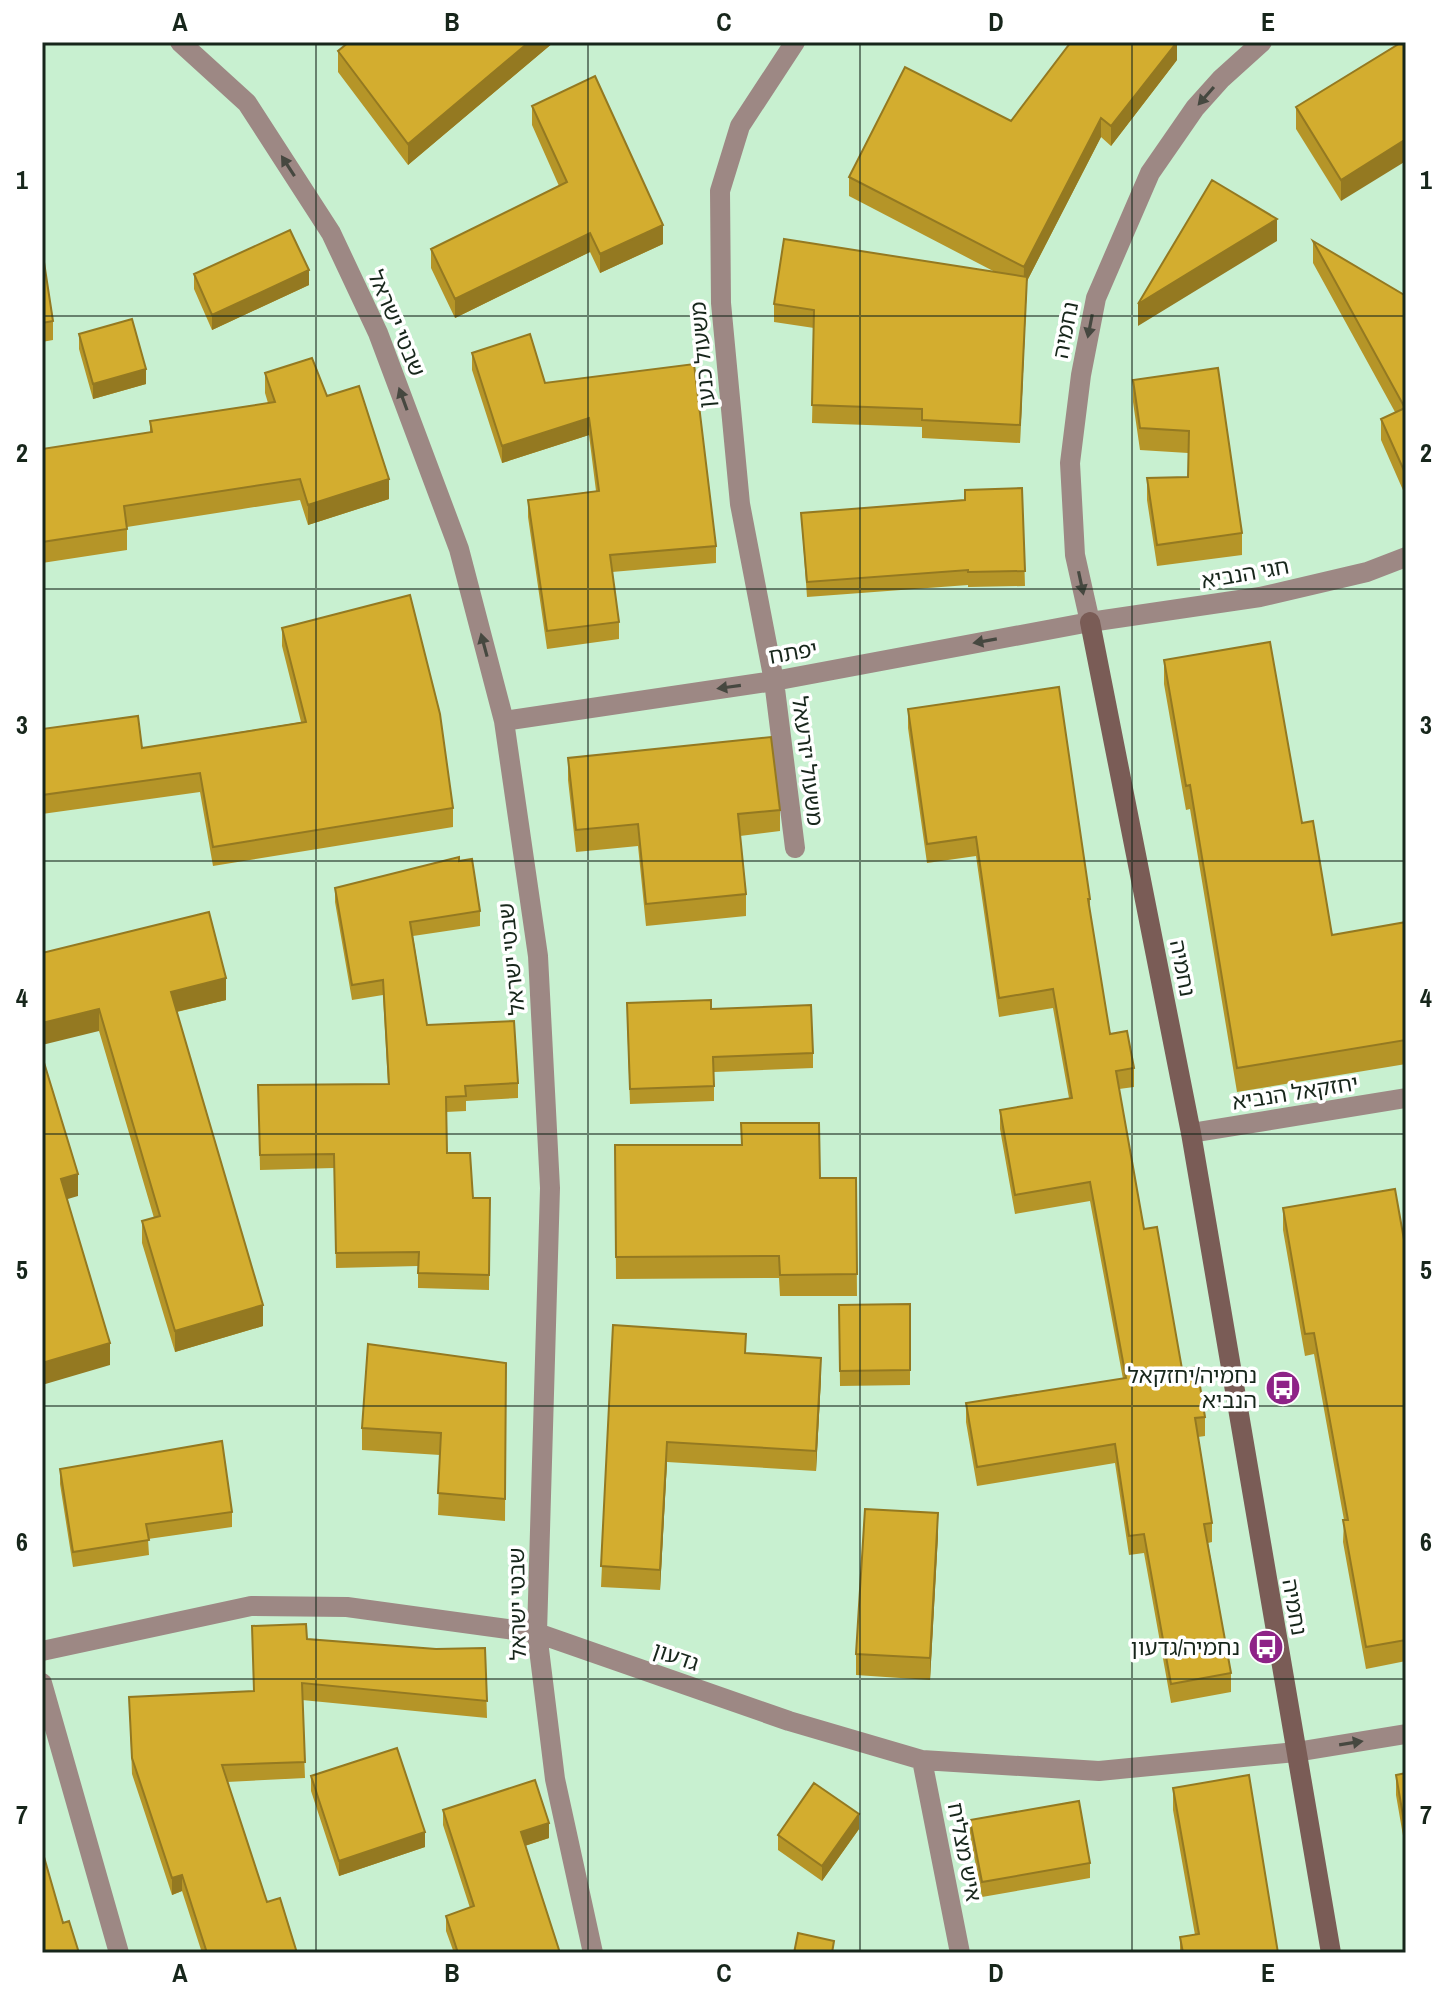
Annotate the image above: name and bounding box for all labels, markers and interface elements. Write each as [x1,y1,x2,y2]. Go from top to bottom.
text: A [172,4,188,39]
text: B [444,4,460,39]
text: C [716,4,732,39]
text: D [988,4,1004,39]
text: E [1261,4,1275,39]
one-way arrow [1198,85,1215,105]
one-way arrow [282,155,296,177]
text: 1 [16,162,28,197]
text: 1 [1420,162,1432,197]
street label: שבטי ישראל [361,265,433,381]
street label: נחמיה [1045,299,1085,361]
street label: משעול כנען [682,301,722,409]
one-way arrow [1084,314,1096,339]
one-way arrow [396,386,409,410]
text: 2 [16,435,28,470]
text: 2 [1420,435,1432,470]
street label: חגי הנביא [1199,551,1291,595]
one-way arrow [1075,571,1088,596]
one-way arrow [477,633,489,658]
street label: יפתח [766,633,820,671]
one-way arrow [973,636,998,648]
one-way arrow [717,681,742,694]
street label: משעול יזרעאל [785,695,831,827]
text: 3 [16,707,28,742]
text: 3 [1420,707,1432,742]
street label: שבטי ישראל [490,901,532,1017]
street label: נחמיה [1163,937,1203,999]
text: 4 [16,980,28,1015]
text: 4 [1420,980,1432,1015]
street label: יחזקאל הנביא [1230,1067,1360,1117]
text: 5 [16,1252,28,1287]
text: 5 [1420,1252,1432,1287]
place label: נחמיה/יחזקאל הנביא [1128,1360,1257,1415]
bus stop icon: נחמיה/יחזקאל הנביא [1264,1369,1302,1407]
text: 6 [16,1524,28,1559]
text: 6 [1420,1524,1432,1559]
street label: שבטי ישראל [501,1547,533,1661]
street label: נחמיה [1275,1576,1315,1638]
bus stop icon: נחמיה/גדעון [1247,1628,1285,1666]
place label: נחמיה/גדעון [1131,1632,1240,1662]
street label: גדעון [649,1634,703,1678]
one-way arrow [1339,1736,1364,1749]
text: 7 [16,1797,28,1832]
text: 7 [1420,1797,1432,1832]
street label: איש מצליח [941,1800,989,1904]
text: A [172,1955,188,1990]
text: B [444,1955,460,1990]
text: C [716,1955,732,1990]
text: D [988,1955,1004,1990]
text: E [1261,1955,1275,1990]

